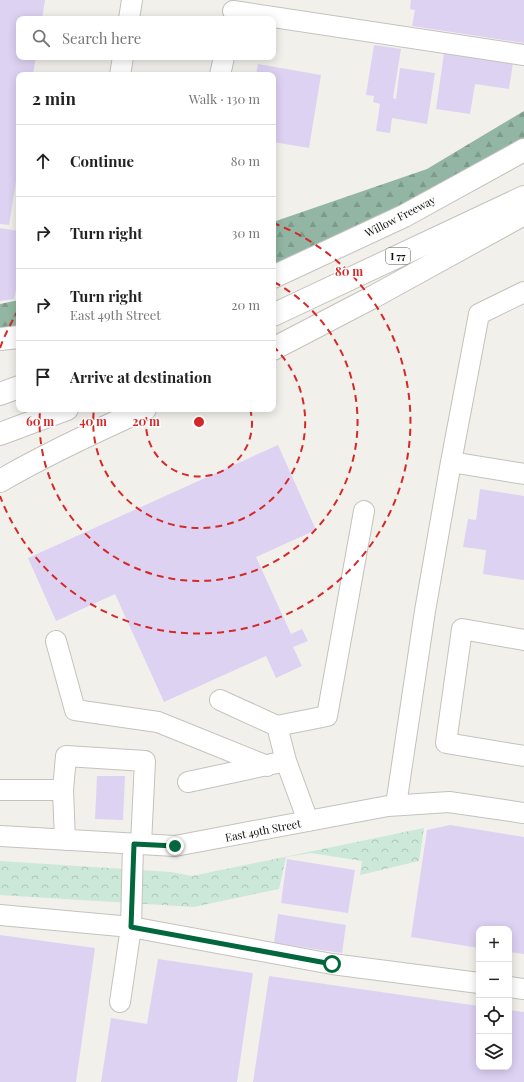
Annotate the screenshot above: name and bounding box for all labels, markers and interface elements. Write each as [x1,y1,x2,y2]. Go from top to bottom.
search box [16,16,276,60]
icon: search [30,27,52,49]
text: Search here [62,28,141,48]
text: 2 min [32,87,76,109]
text: Walk · 130 m [189,90,260,107]
icon: ahead [32,150,54,172]
text: Continue [70,151,134,171]
text: 80 m [231,152,260,169]
street label: Willow Freeway [361,192,438,241]
icon: right [32,222,54,244]
text: Turn right [70,223,143,243]
text: 30 m [232,224,260,241]
road number: I 77 [386,248,410,264]
text: 80 m [335,263,363,279]
text: Turn right [70,286,143,306]
icon: right [32,294,54,316]
text: 20 m [231,296,260,313]
text: East 49th Street [70,306,161,323]
icon: arrive [32,366,54,388]
text: Arrive at destination [70,367,212,387]
text: 60 m [26,413,54,429]
text: 40 m [79,413,107,429]
text: 20 m [132,413,160,429]
centre of rings [192,415,206,429]
street label: East 49th Street [224,815,302,845]
route end [166,837,184,855]
map controls [476,926,512,1070]
button: + [476,926,512,962]
route start [323,955,341,973]
button: − [476,962,512,998]
button: locate [476,998,512,1034]
button: layers [476,1034,512,1070]

